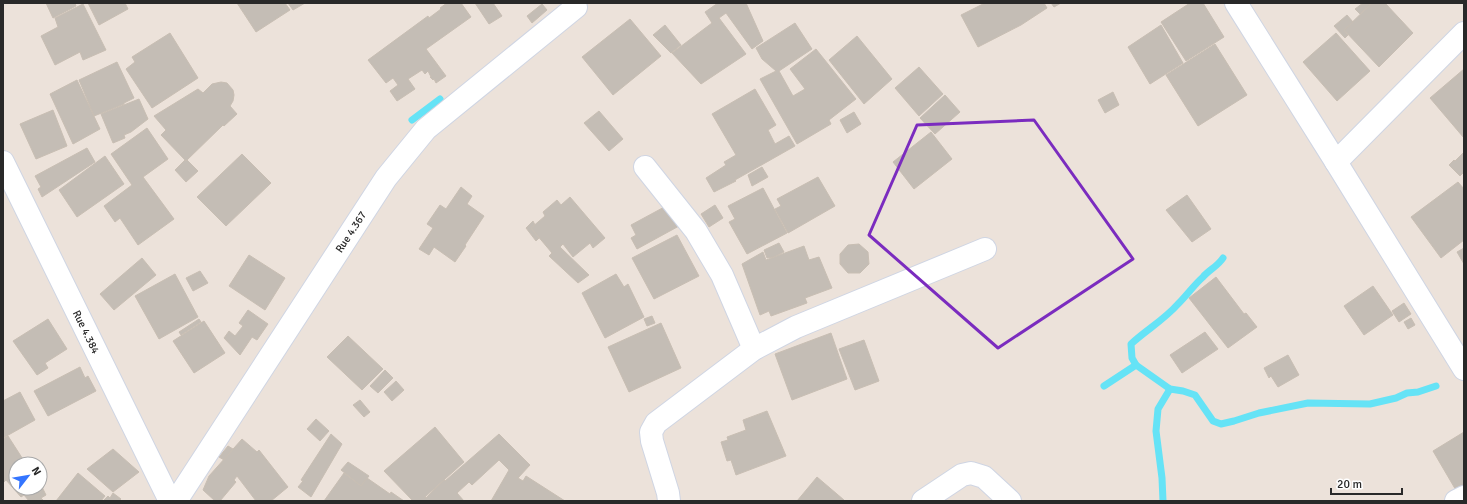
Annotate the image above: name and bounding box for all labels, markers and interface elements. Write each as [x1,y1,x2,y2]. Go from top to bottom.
street label: Rue 4.367 [333,209,369,255]
street label: Rue 4.384 [70,308,102,356]
north arrow [8,456,48,496]
text: N [29,464,44,478]
scale bar [1331,470,1402,496]
text: 20 m [1337,477,1362,492]

